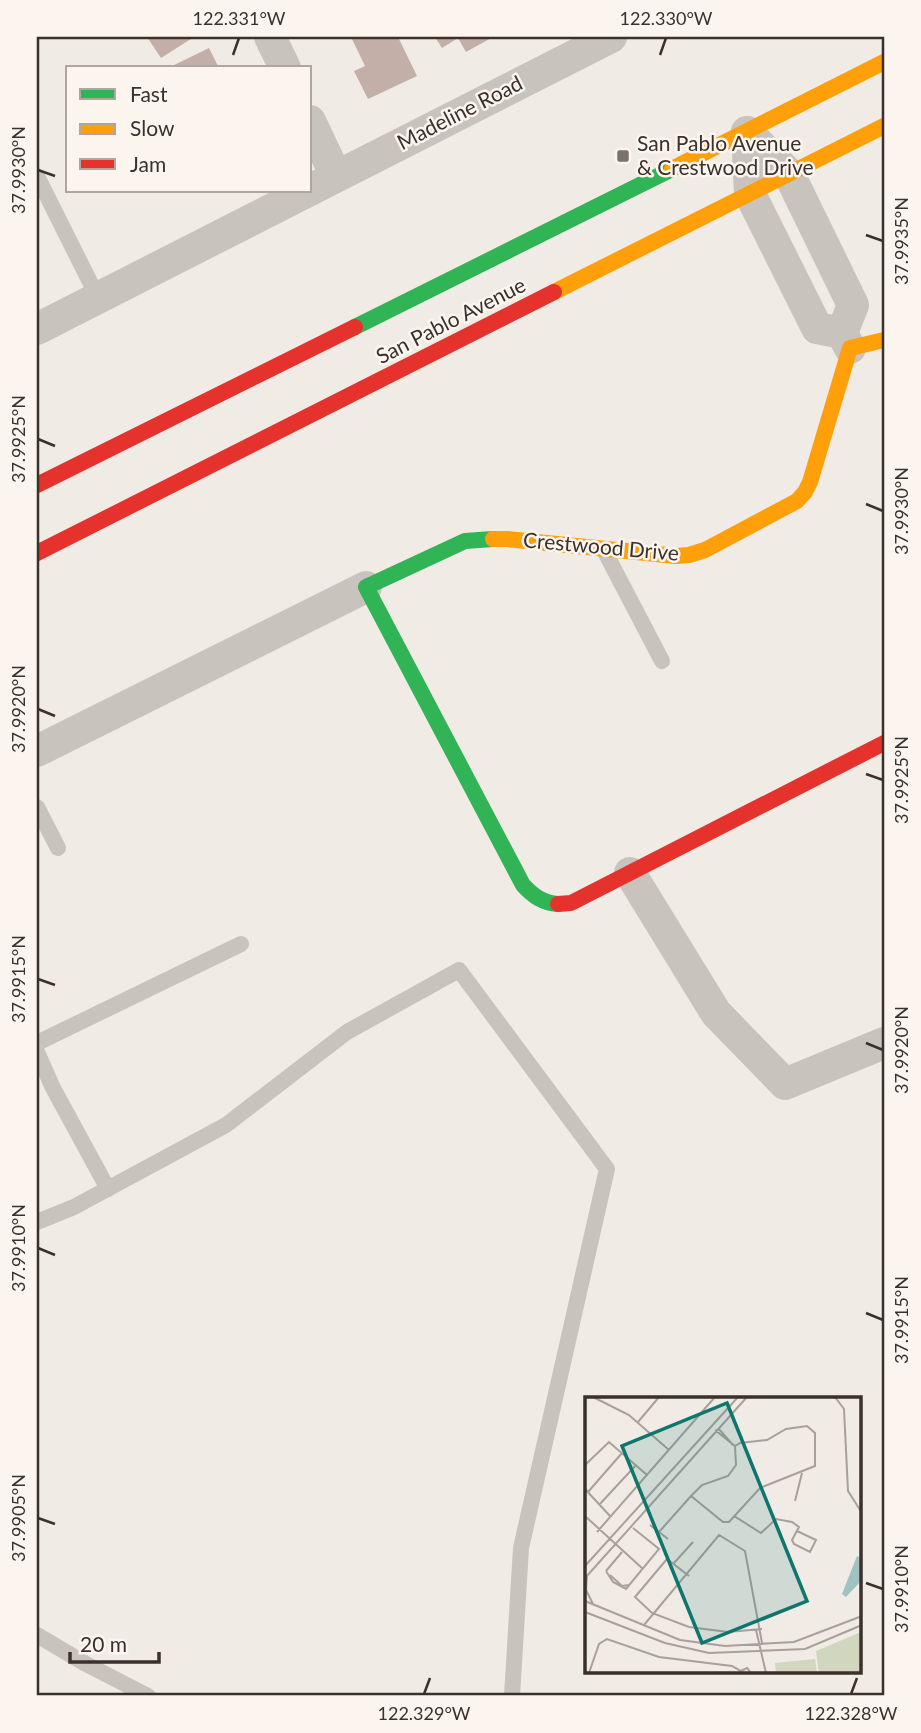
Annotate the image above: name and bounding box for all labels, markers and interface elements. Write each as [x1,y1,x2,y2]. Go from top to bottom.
text: 122.331°W [193,7,286,29]
text: 122.330°W [620,7,713,29]
legend [66,66,312,192]
street label: Madeline Road [393,69,526,154]
text: Fast [130,81,168,106]
text: Slow [130,115,175,140]
text: 37.9930°N [7,126,29,214]
place label: San Pablo Avenue & Crestwood Drive [637,130,814,179]
marker: San Pablo Avenue & Crestwood Drive [615,148,631,164]
text: Jam [130,151,166,176]
text: 37.9935°N [890,197,912,285]
street label: San Pablo Avenue [371,271,529,368]
text: 37.9925°N [7,395,29,483]
text: 37.9930°N [890,467,912,555]
street label: Crestwood Drive [522,526,680,565]
text: 37.9920°N [7,665,29,753]
text: 37.9925°N [890,736,912,824]
text: 37.9915°N [7,935,29,1023]
text: 37.9920°N [890,1006,912,1094]
text: 37.9910°N [7,1204,29,1292]
text: 37.9915°N [890,1276,912,1364]
inset map [585,1397,862,1674]
text: 37.9905°N [7,1474,29,1562]
text: 37.9910°N [890,1545,912,1633]
scale bar [70,1621,159,1665]
text: 20 m [80,1631,127,1656]
text: 122.329°W [378,1702,471,1724]
text: 122.328°W [805,1702,898,1724]

